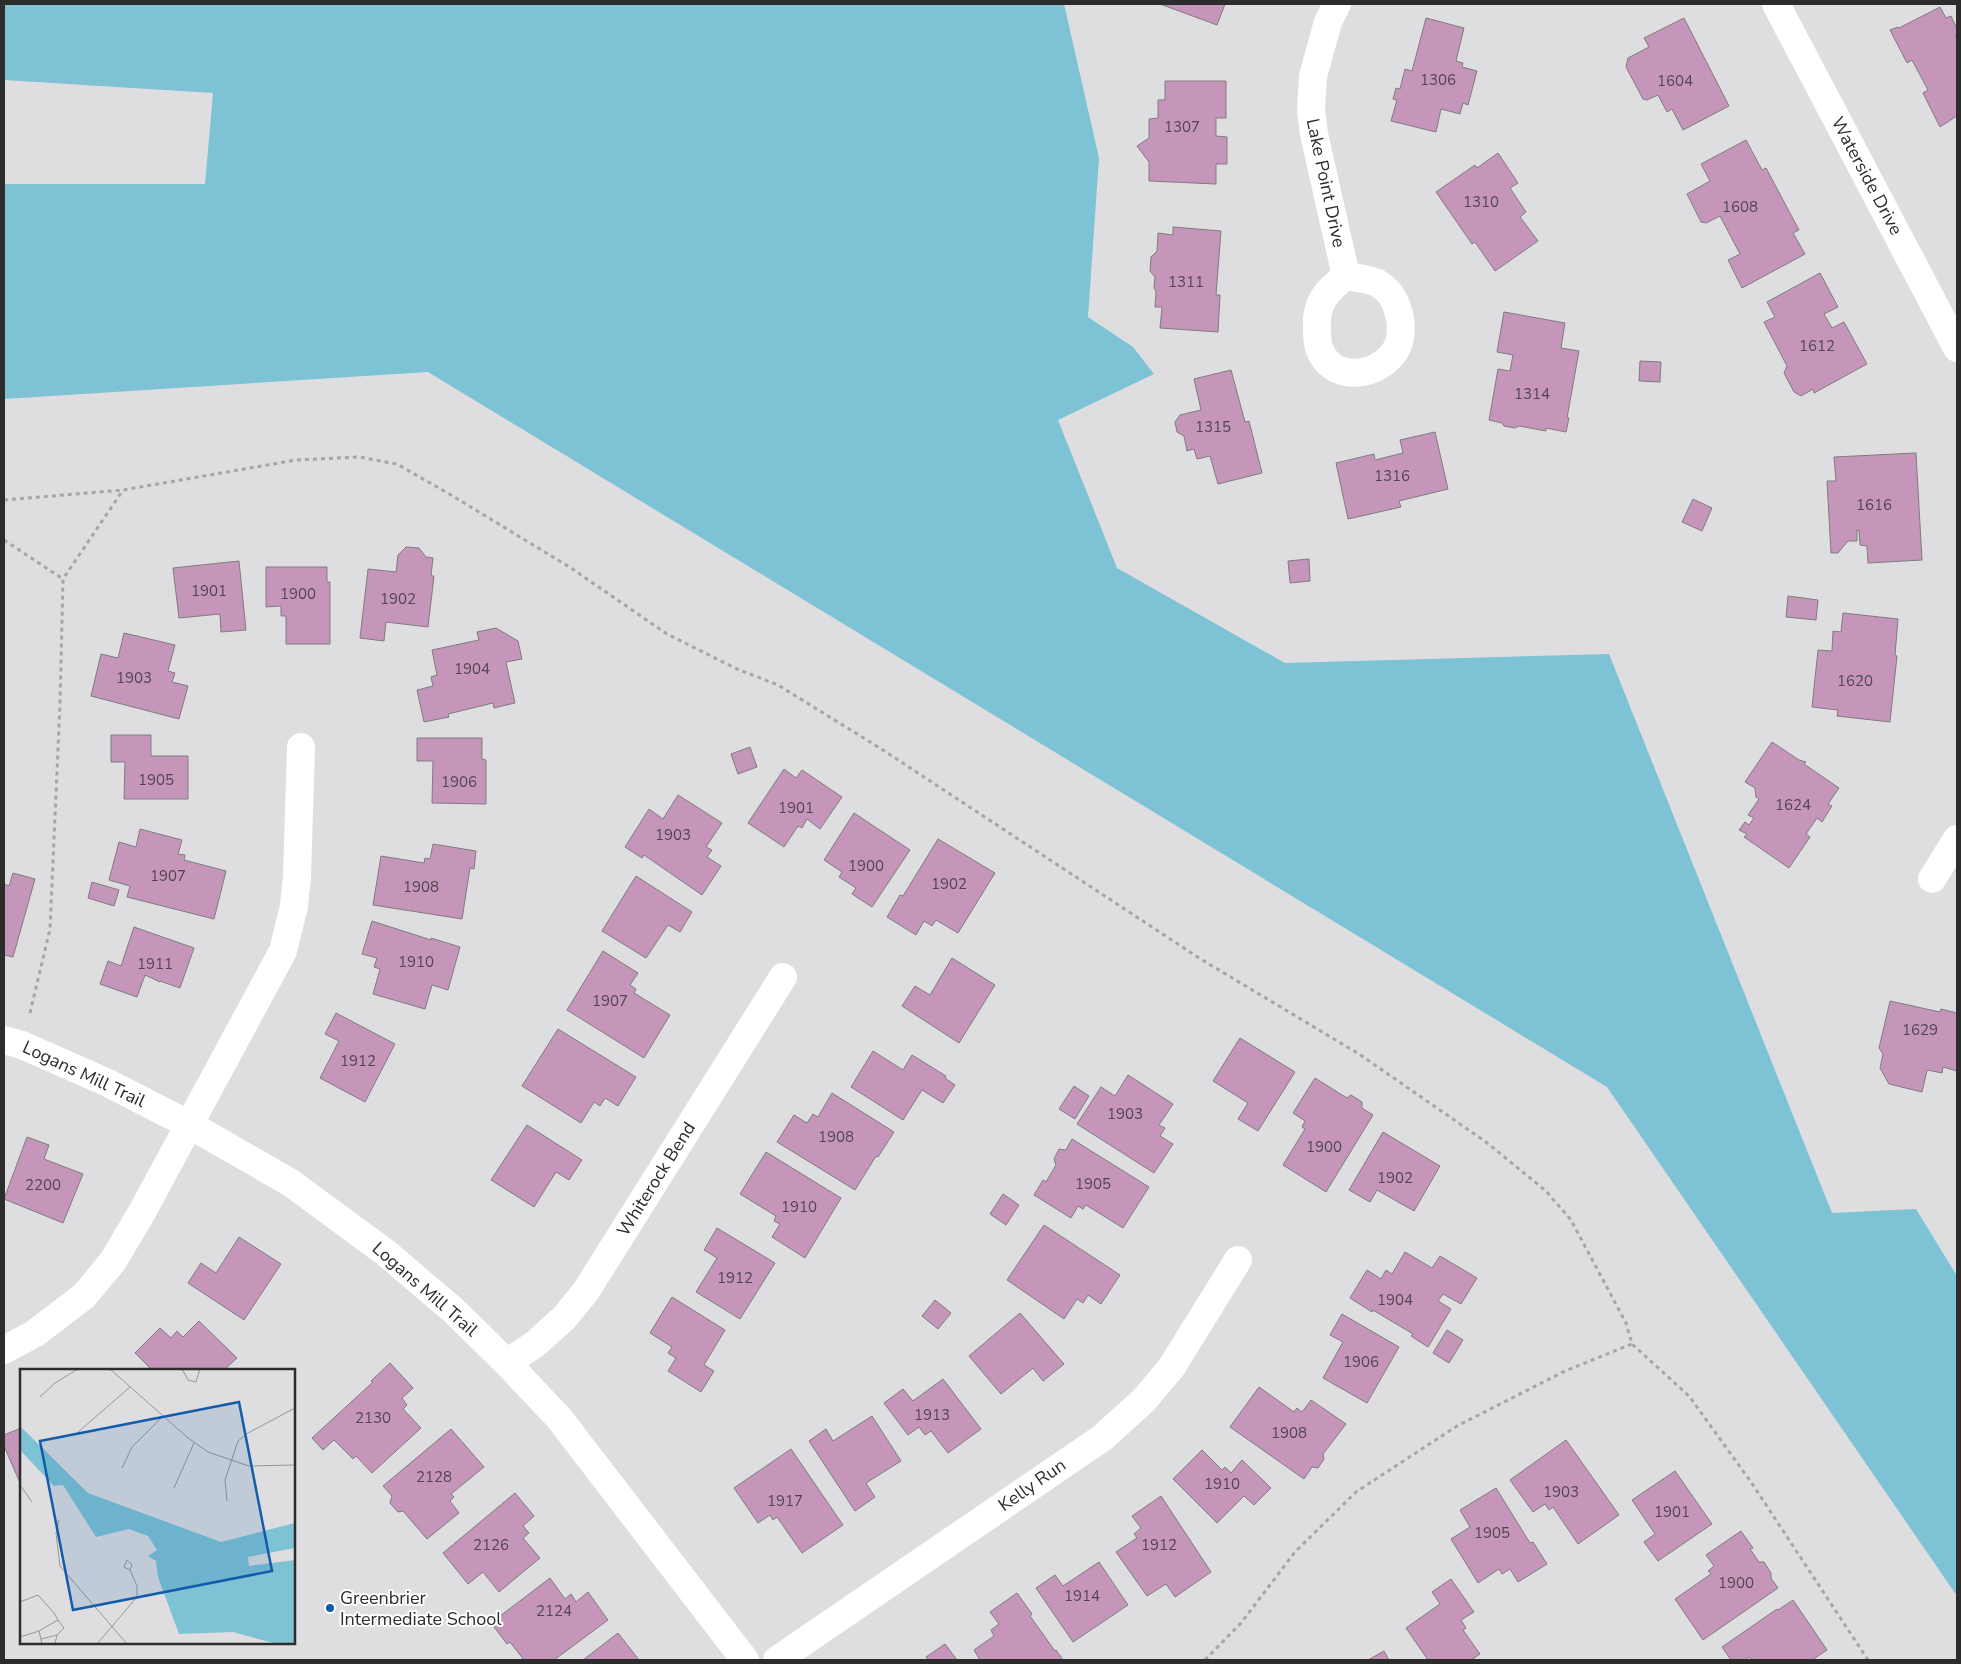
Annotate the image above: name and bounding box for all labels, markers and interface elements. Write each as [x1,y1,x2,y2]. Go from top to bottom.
house number: 1306 [1420,70,1456,90]
house number: 1604 [1657,71,1693,91]
street label: Waterside Drive [1826,113,1908,239]
street label: Lake Point Drive [1301,116,1351,250]
house number: 1307 [1164,117,1200,137]
house number: 1310 [1463,192,1499,212]
house number: 1608 [1722,197,1758,217]
house number: 1311 [1168,272,1204,292]
house number: 1612 [1799,336,1835,356]
house number: 1314 [1514,384,1550,404]
house number: 1315 [1195,417,1231,437]
house number: 1316 [1374,466,1410,486]
house number: 1616 [1856,495,1892,515]
house number: 1901 [191,581,227,601]
house number: 1900 [280,584,316,604]
house number: 1902 [380,589,416,609]
house number: 1904 [454,659,490,679]
house number: 1903 [116,668,152,688]
house number: 1620 [1837,671,1873,691]
house number: 1905 [138,770,174,790]
house number: 1906 [441,772,477,792]
house number: 1624 [1775,795,1811,815]
house number: 1901 [778,798,814,818]
house number: 1903 [655,825,691,845]
house number: 1900 [848,856,884,876]
house number: 1907 [150,866,186,886]
house number: 1902 [931,874,967,894]
house number: 1908 [403,877,439,897]
house number: 1910 [398,952,434,972]
house number: 1911 [137,954,173,974]
house number: 1907 [592,991,628,1011]
house number: 1629 [1902,1020,1938,1040]
street label: Logans Mill Trail [19,1035,150,1113]
house number: 1912 [340,1051,376,1071]
house number: 1903 [1107,1104,1143,1124]
street label: Whiterock Bend [611,1117,701,1241]
house number: 1908 [818,1127,854,1147]
house number: 1900 [1306,1137,1342,1157]
house number: 1902 [1377,1168,1413,1188]
house number: 1905 [1075,1174,1111,1194]
house number: 2200 [25,1175,61,1195]
house number: 1910 [781,1197,817,1217]
street label: Logans Mill Trail [367,1236,484,1342]
house number: 1912 [717,1268,753,1288]
house number: 1904 [1377,1290,1413,1310]
house number: 1906 [1343,1352,1379,1372]
inset map [20,1369,295,1644]
house number: 1913 [914,1405,950,1425]
house number: 2130 [355,1408,391,1428]
house number: 1908 [1271,1423,1307,1443]
street label: Kelly Run [993,1453,1071,1517]
house number: 2128 [416,1467,452,1487]
house number: 1910 [1204,1474,1240,1494]
house number: 1903 [1543,1482,1579,1502]
house number: 1917 [767,1491,803,1511]
house number: 1901 [1654,1502,1690,1522]
house number: 1905 [1474,1523,1510,1543]
house number: 2126 [473,1535,509,1555]
house number: 1912 [1141,1535,1177,1555]
house number: 1900 [1718,1573,1754,1593]
place label: Greenbrier Intermediate School [340,1586,502,1631]
house number: 1914 [1064,1586,1100,1606]
house number: 2124 [536,1601,572,1621]
marker: Greenbrier Intermediate School [324,1602,336,1614]

